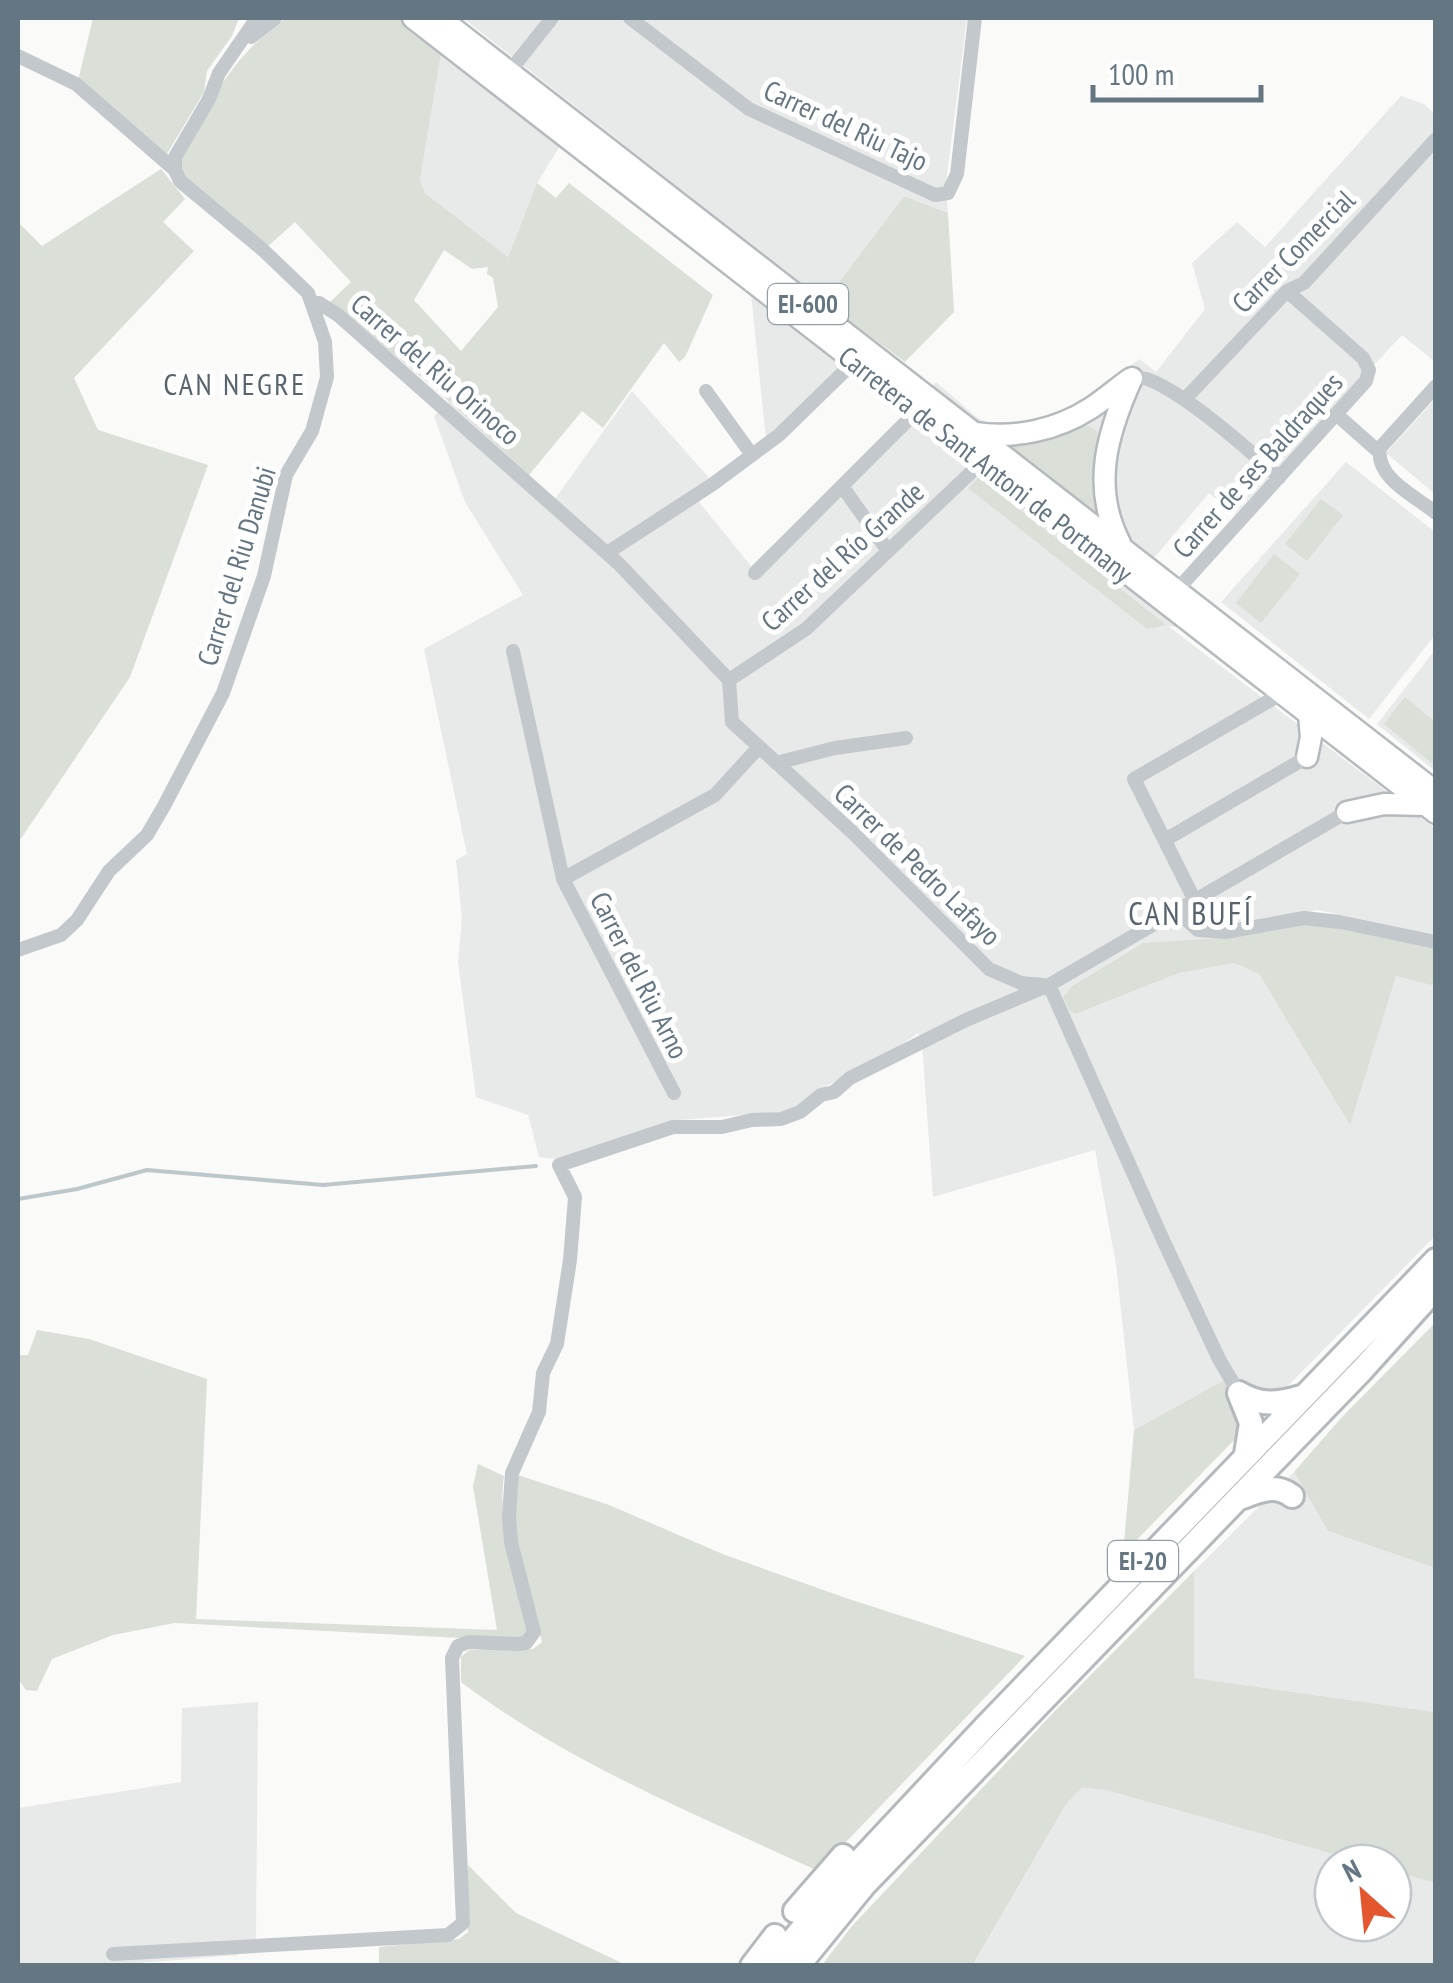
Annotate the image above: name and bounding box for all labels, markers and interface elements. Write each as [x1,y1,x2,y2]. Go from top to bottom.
scale bar [1093,40,1260,102]
text: 100 m [1108,54,1174,93]
street label: Carrer del Riu Tajo [758,71,934,179]
street label: Carrer Comercial [1224,181,1363,320]
road number: EI-600 [768,284,848,324]
street label: Carrer del Riu Orinoco [343,285,529,453]
street label: Carretera de Sant Antoni de Portmany [831,337,1141,591]
district label: CAN NEGRE [163,364,307,403]
street label: Carrer de ses Baldraques [1164,364,1350,566]
street label: Carrer del Riu Danubi [188,462,284,670]
street label: Carrer del Río Grande [753,473,931,639]
street label: Carrer de Pedro Lafayo [827,775,1009,953]
street label: Carrer del Riu Arno [582,885,698,1065]
district label: CAN BUFÍ [1128,892,1254,934]
road number: EI-20 [1108,1541,1178,1581]
north arrow [1313,1843,1413,1943]
text: N [1336,1850,1367,1890]

